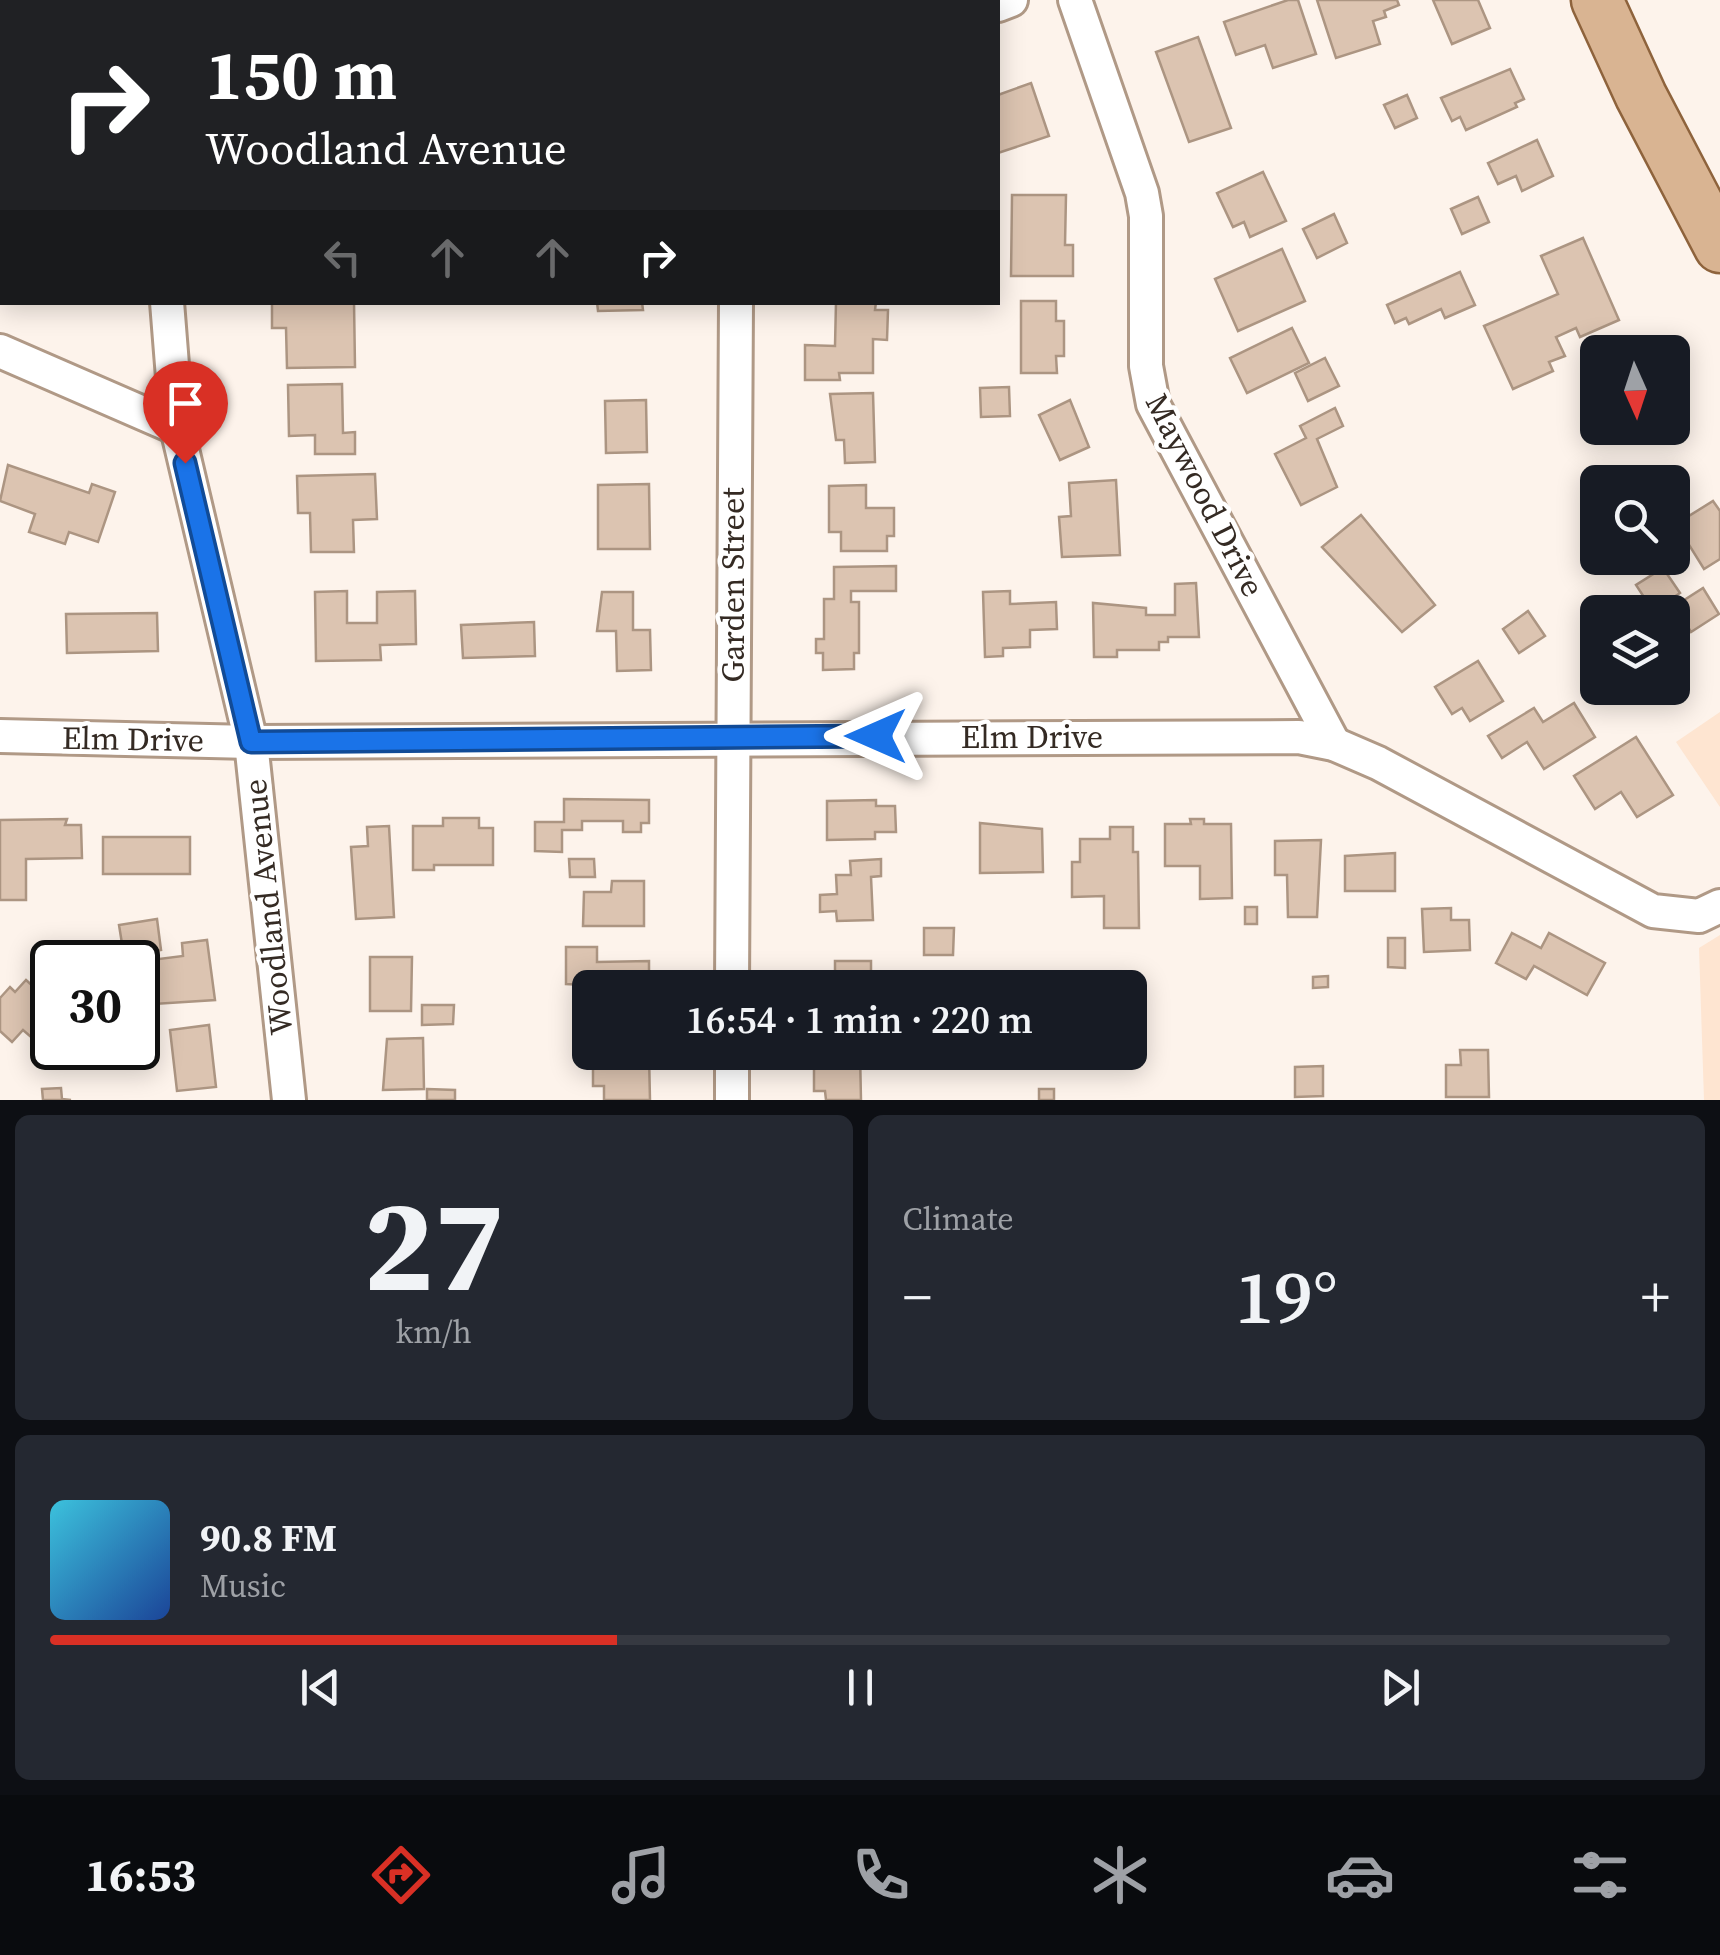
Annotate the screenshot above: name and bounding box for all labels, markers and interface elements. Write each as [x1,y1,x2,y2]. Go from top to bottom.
text: 150 m [205,26,397,122]
icon: right [40,40,170,170]
text: Woodland Avenue [205,117,567,179]
icon: left [315,230,370,285]
icon: ahead [420,230,475,285]
icon: ahead [525,230,580,285]
icon: right [630,230,685,285]
north arrow [1580,335,1690,445]
map controls [1580,335,1690,705]
pin [143,361,228,464]
icon: arrive [158,376,213,431]
street label: Maywood Drive [1135,386,1275,604]
button: search [1580,465,1690,575]
street label: Garden Street [711,487,755,683]
button: layers [1580,595,1690,705]
position arrow [824,684,928,788]
street label: Elm Drive [961,715,1103,759]
street label: Elm Drive [61,716,205,762]
street label: Woodland Avenue [233,777,303,1037]
speed limit sign: 30 [30,940,160,1070]
text: 16:54 · 1 min · 220 m [686,994,1033,1046]
text: 27 [363,1155,504,1334]
text: Climate [903,1197,1014,1241]
text: 19° [1235,1245,1338,1348]
text: − [903,1259,932,1334]
text: + [1641,1259,1670,1334]
text: km/h [396,1310,472,1354]
text: 90.8 FM [200,1512,337,1564]
text: Music [200,1564,286,1608]
icon: previous [293,1660,348,1715]
icon: pause [833,1660,888,1715]
icon: next [1373,1660,1428,1715]
icon: directions [366,1840,436,1910]
icon: music [606,1840,676,1910]
icon: phone [846,1840,916,1910]
icon: climate [1085,1840,1155,1910]
icon: car [1325,1840,1395,1910]
icon: filters [1565,1840,1635,1910]
text: 16:53 [85,1844,196,1906]

